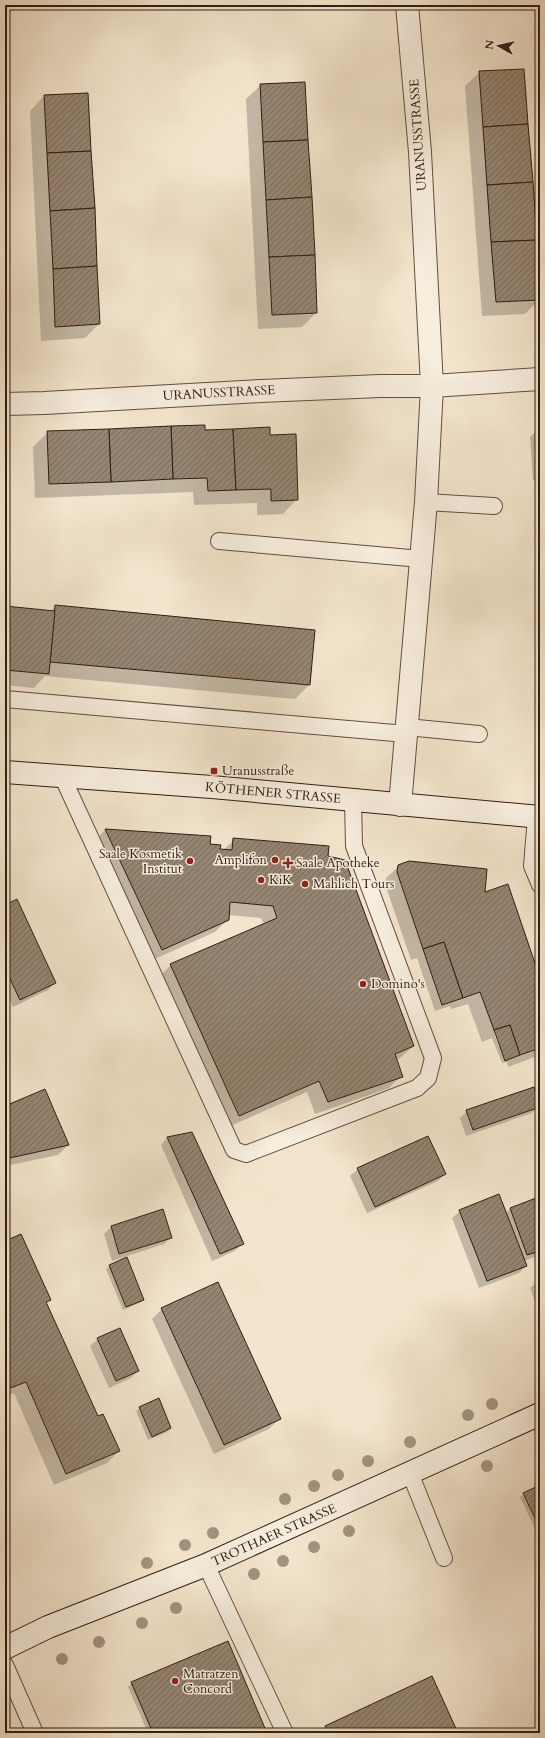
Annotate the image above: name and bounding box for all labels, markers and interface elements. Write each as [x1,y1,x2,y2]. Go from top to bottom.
north arrow [479,26,519,66]
text: N [482,38,498,50]
street label: URANUSSTRASSE [405,78,431,192]
street label: URANUSSTRASSE [162,381,276,405]
place label: Uranusstraße [222,762,294,780]
marker: Uranusstraße [209,766,219,776]
street label: KÖTHENER STRASSE [204,778,342,808]
place label: Saale Kosmetik Institut [99,845,182,878]
place label: Amplifon [214,851,268,869]
place label: Saale Apotheke [296,854,380,872]
marker: Amplifon [270,855,280,865]
marker: Saale Kosmetik Institut [185,856,195,866]
marker: Saale Apotheke [283,858,293,868]
place label: KiK [269,871,292,889]
marker: KiK [256,875,266,885]
place label: Mahlich Tours [313,875,394,893]
marker: Mahlich Tours [300,879,310,889]
place label: Domino's [371,975,425,993]
marker: Domino's [358,979,368,989]
street label: TROTHAER STRASSE [209,1499,339,1571]
place label: Matratzen Concord [183,1665,239,1698]
marker: Matratzen Concord [170,1676,180,1686]

